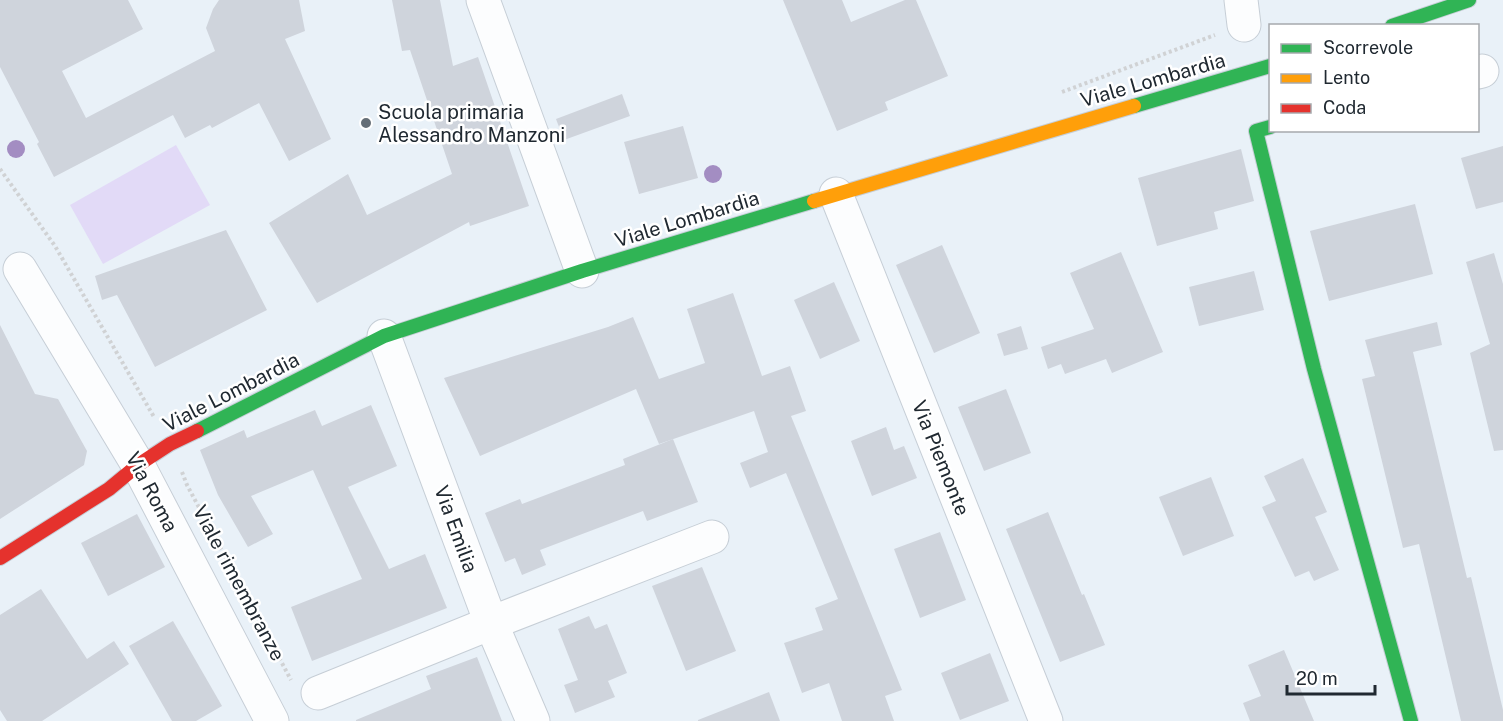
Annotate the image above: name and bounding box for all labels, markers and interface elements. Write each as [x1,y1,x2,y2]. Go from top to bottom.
legend [1269,24,1479,132]
text: Scorrevole [1323,37,1413,58]
street label: Viale Lombardia [1078,48,1228,112]
text: Lento [1323,67,1370,88]
text: Coda [1323,97,1366,118]
place label: Scuola primaria Alessandro Manzoni [378,100,565,147]
marker: Scuola primaria Alessandro Manzoni [359,116,373,130]
street label: Viale Lombardia [612,186,762,252]
street label: Viale Lombardia [159,347,303,437]
street label: Via Piemonte [907,397,975,519]
street label: Via Roma [121,448,183,536]
street label: Via Emilia [429,482,483,576]
street label: Viale rimembranze [188,501,290,665]
scale bar [1287,658,1376,696]
text: 20 m [1296,668,1338,689]

